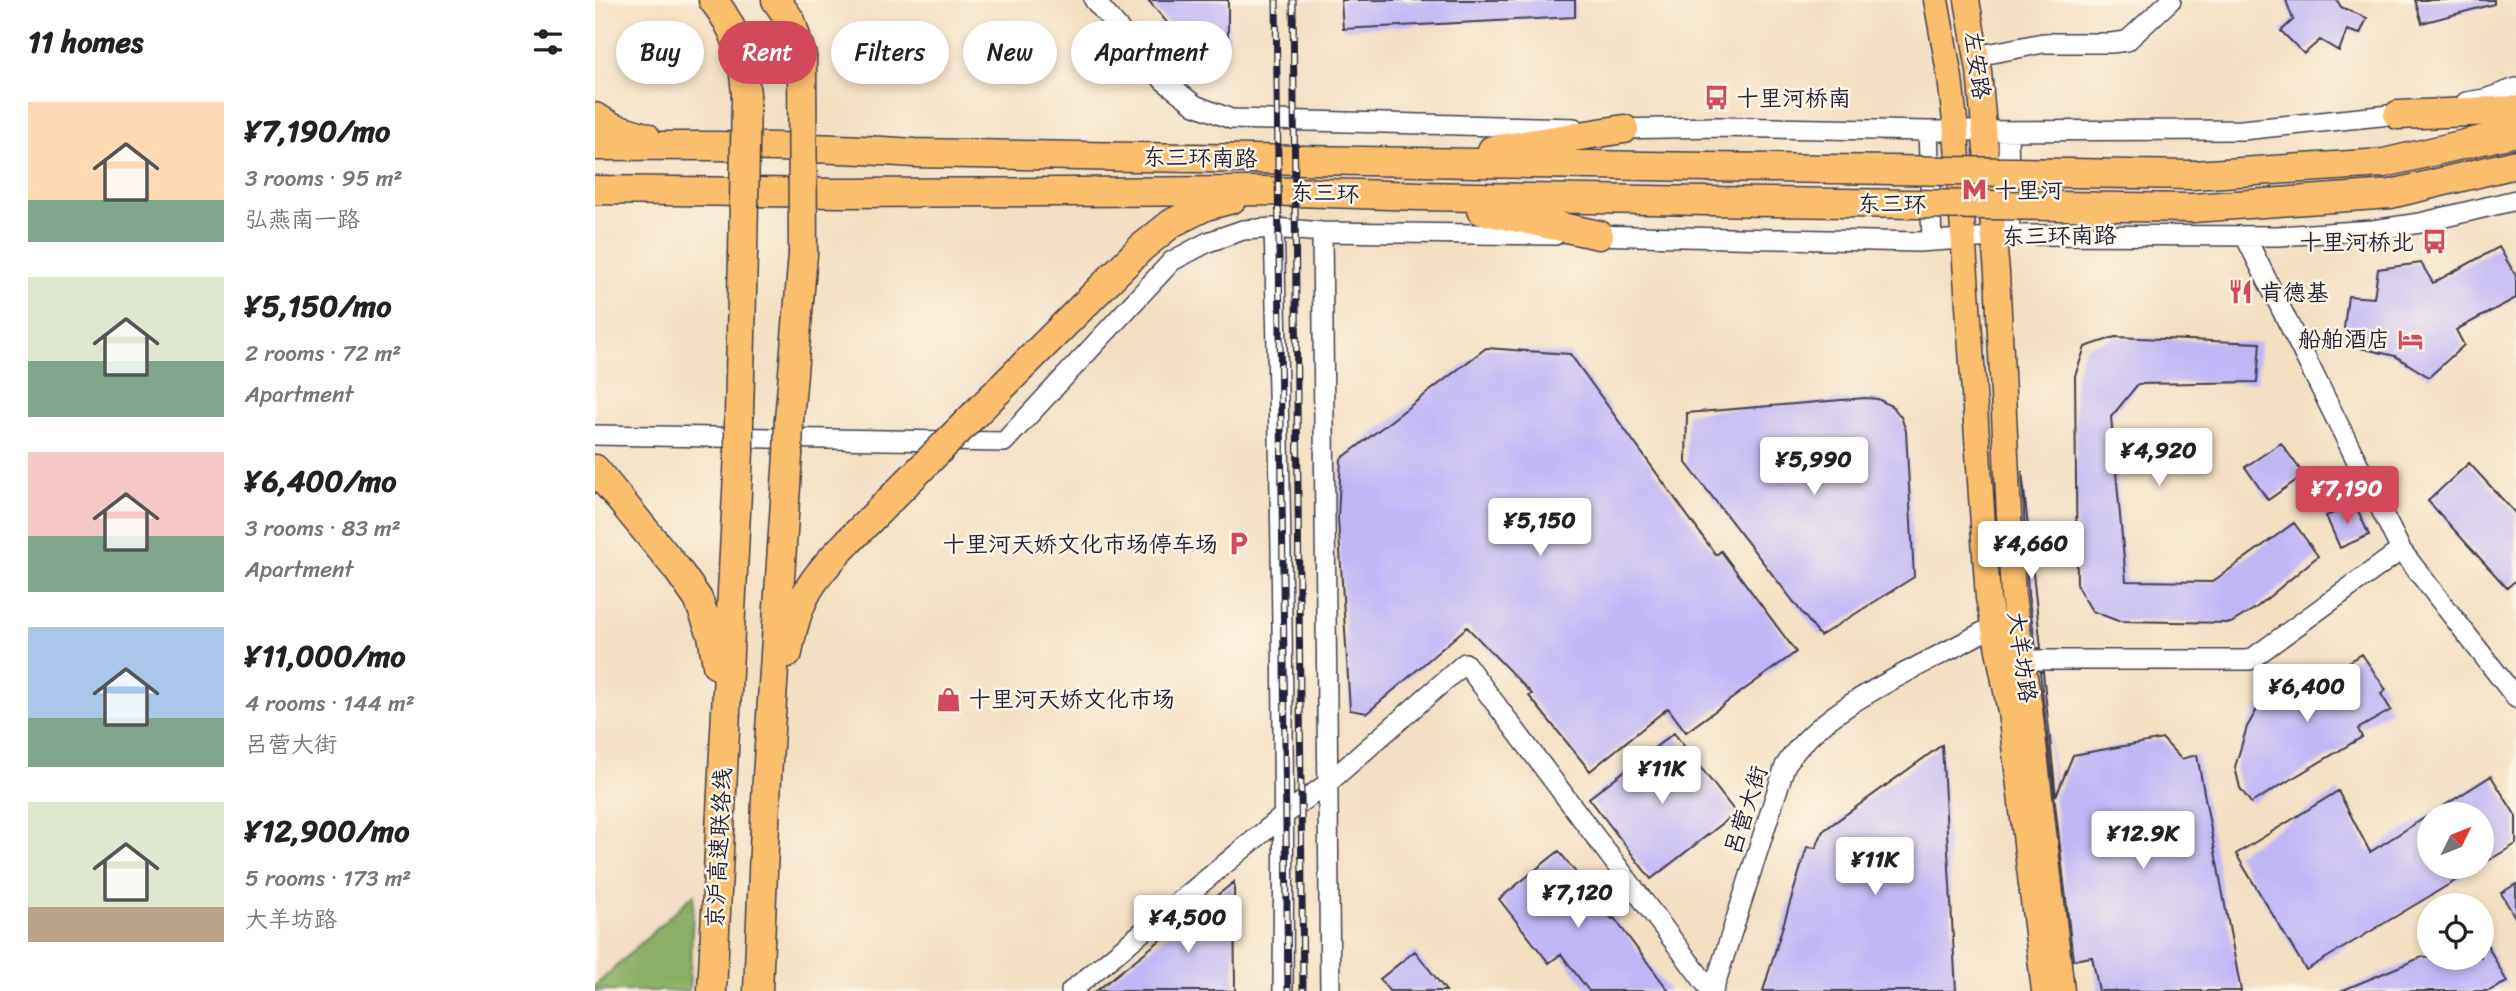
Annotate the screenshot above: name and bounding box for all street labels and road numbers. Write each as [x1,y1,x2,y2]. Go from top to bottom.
street label: 左安路 [1952,28,2002,102]
street label: 东三环南路 [1142,136,1258,180]
street label: 东三环 [1290,171,1360,215]
street label: 东三环 [1857,183,1927,225]
street label: 东三环南路 [2001,214,2117,258]
street label: 大羊坊路 [1995,609,2049,705]
street label: 吕营大街 [1712,760,1780,860]
street label: 京沪高速联络线 [694,767,744,929]

